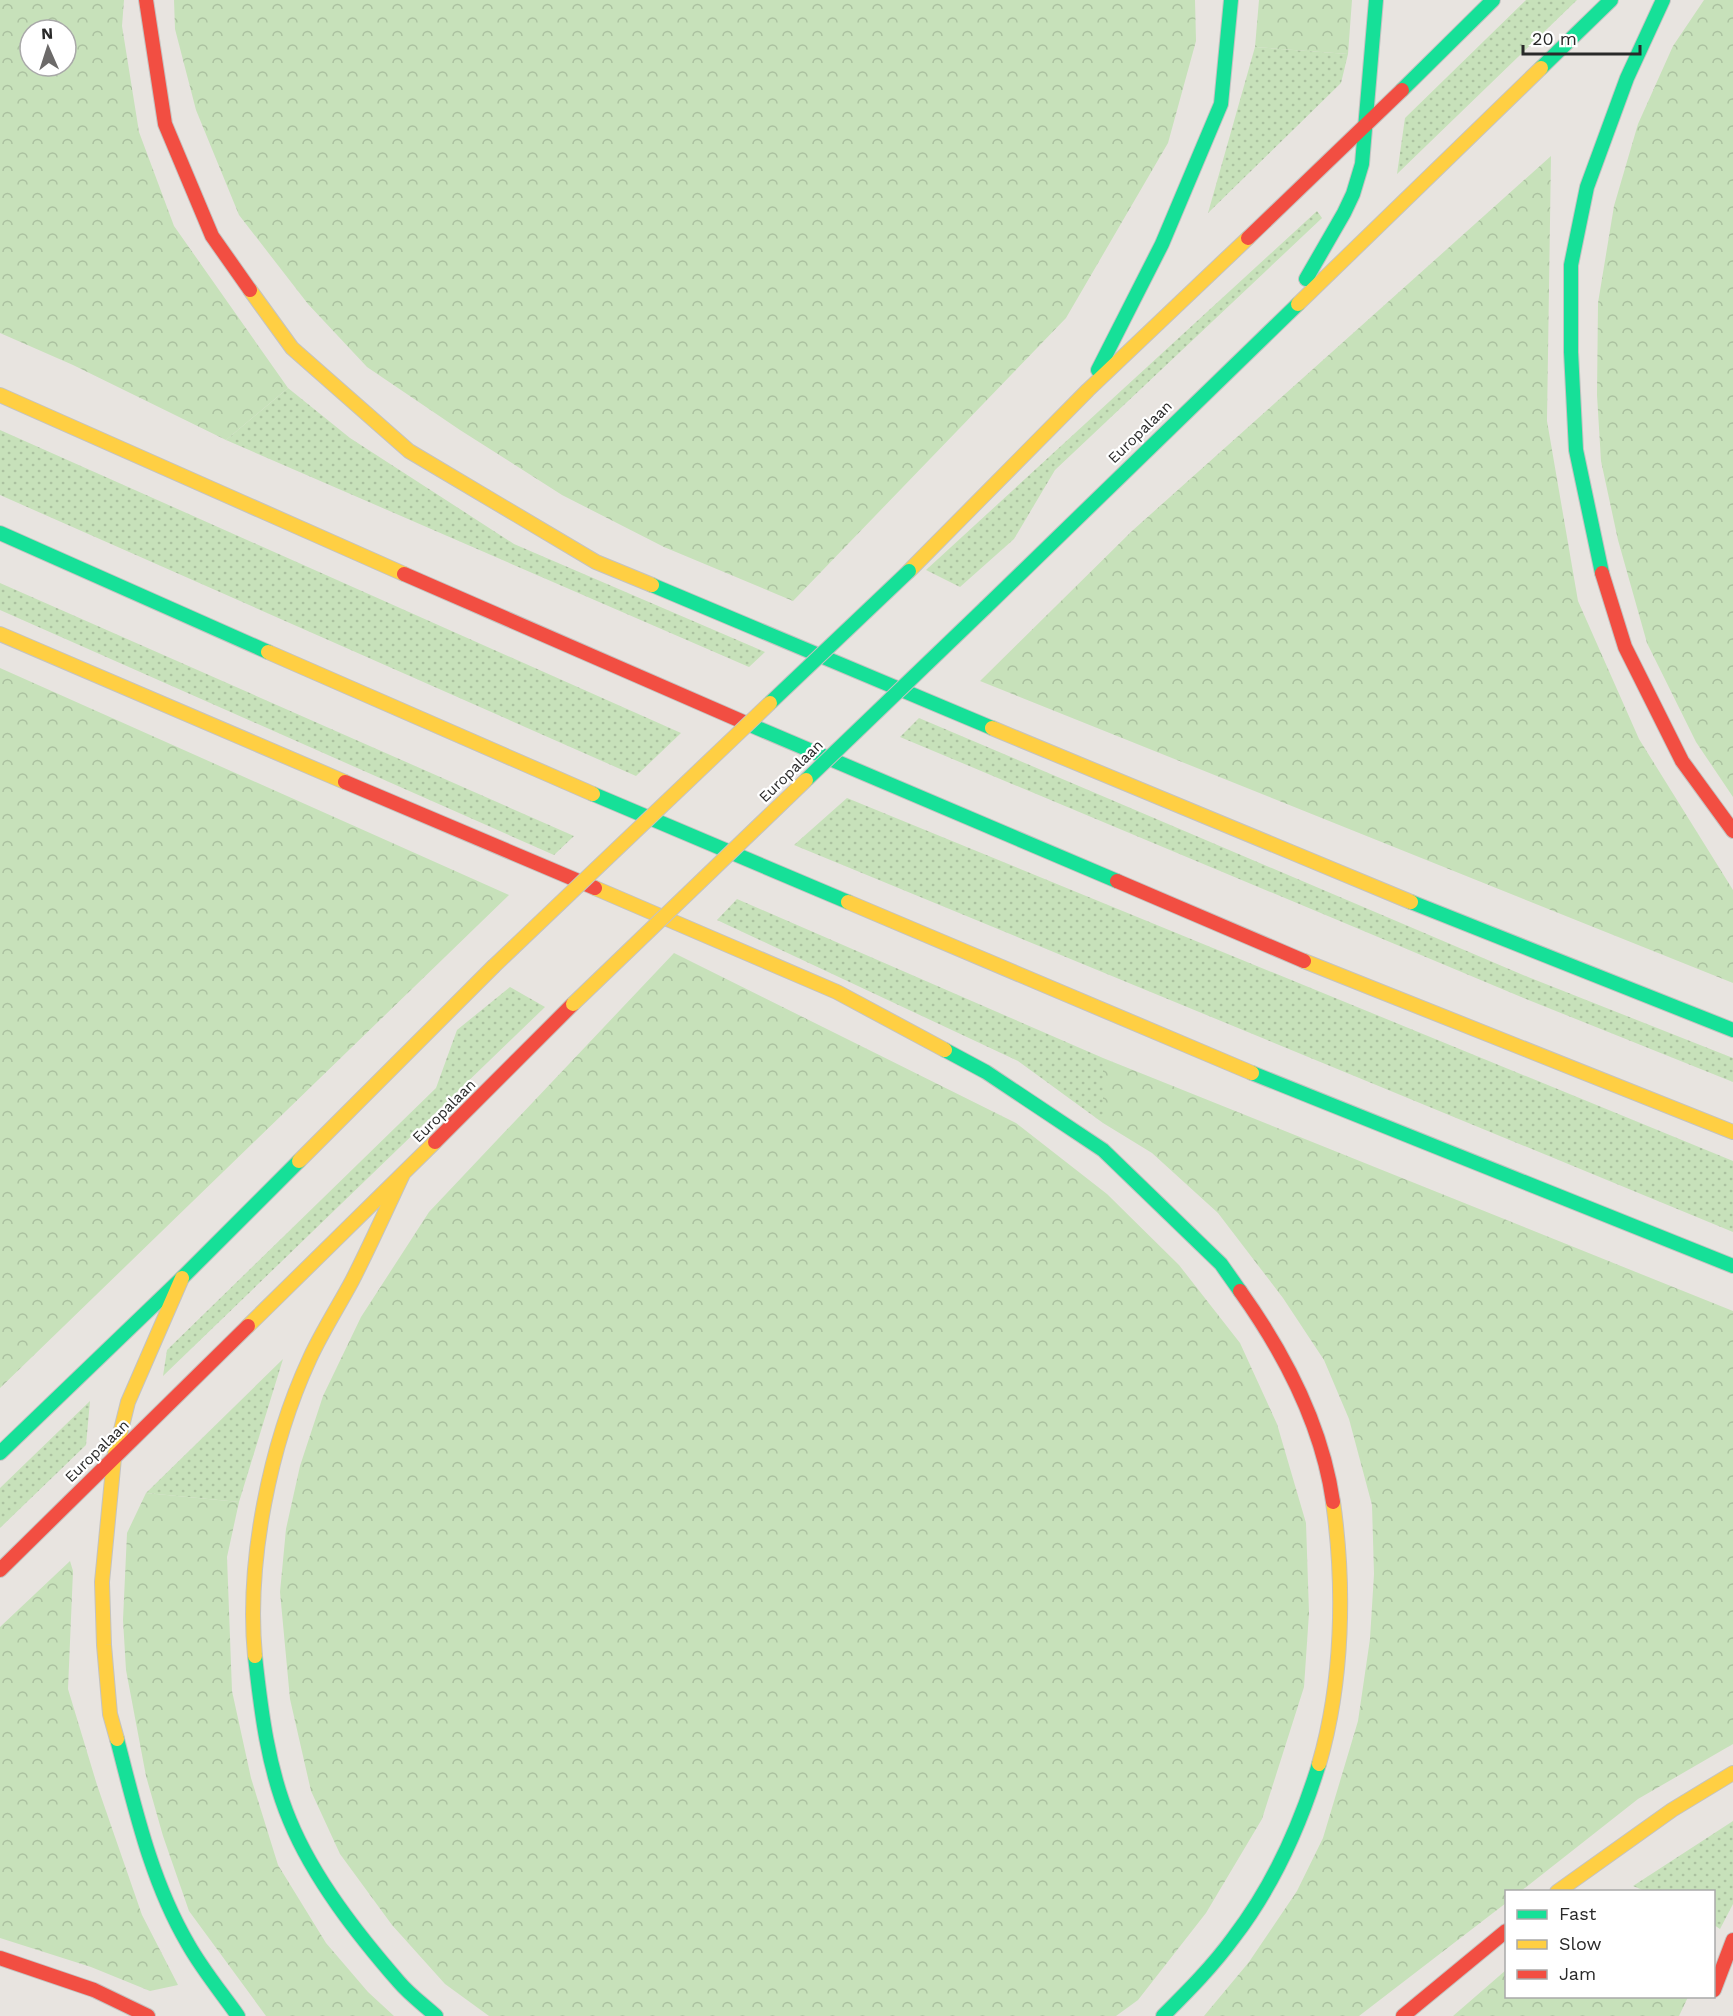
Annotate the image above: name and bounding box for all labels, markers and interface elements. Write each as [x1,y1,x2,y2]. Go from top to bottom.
north arrow [18,18,78,78]
scale bar [1523,18,1640,56]
text: N [41,24,54,43]
text: 20 m [1532,28,1577,49]
street label: Europalaan [1104,397,1176,467]
street label: Europalaan [755,736,827,806]
street label: Europalaan [409,1076,479,1146]
street label: Europalaan [61,1416,133,1486]
legend [1505,1890,1715,1998]
text: Fast [1559,1903,1597,1924]
text: Slow [1559,1933,1602,1954]
text: Jam [1559,1963,1596,1984]

